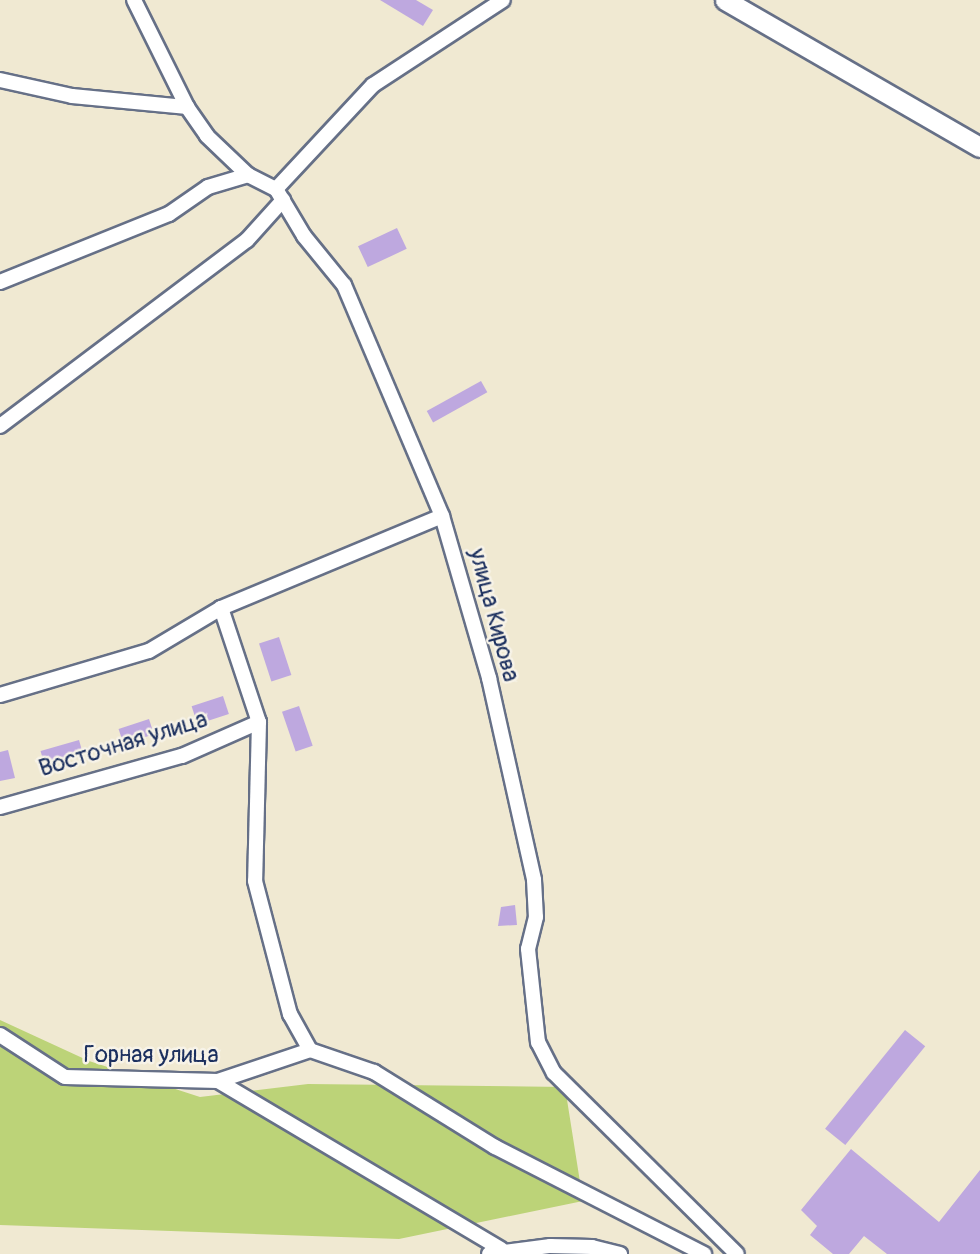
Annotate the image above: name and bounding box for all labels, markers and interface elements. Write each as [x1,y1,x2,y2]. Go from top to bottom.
street label: улица Кирова [462,545,526,685]
street label: Восточная улица [35,705,211,783]
street label: Горная улица [83,1041,219,1069]

